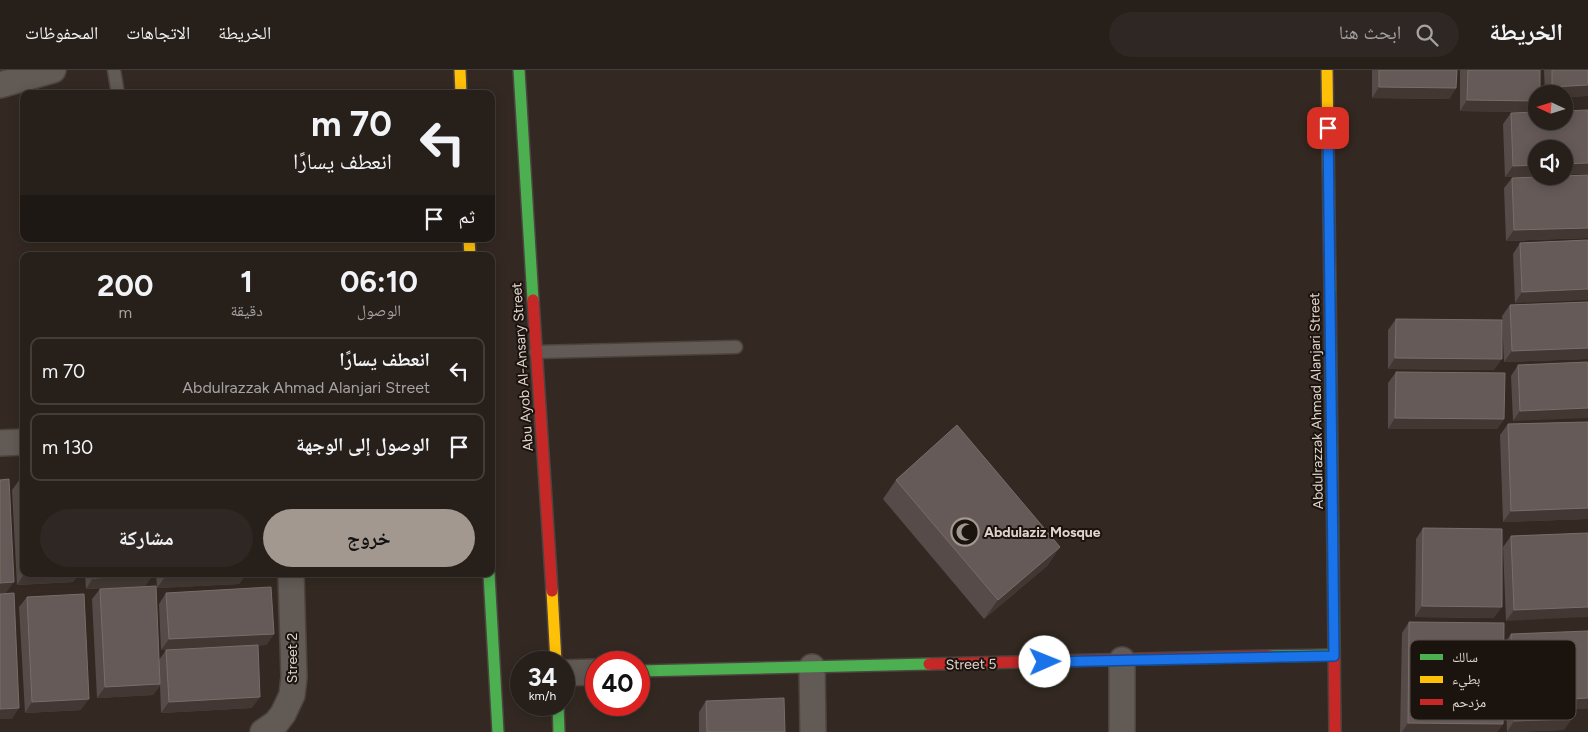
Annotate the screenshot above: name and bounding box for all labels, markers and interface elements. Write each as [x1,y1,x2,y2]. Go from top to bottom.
search box [1109,12,1459,57]
text: الخريطة [1489,17,1563,46]
text: ابحث هنا [1339,21,1401,44]
icon: search [1413,21,1441,49]
text: المحفوظات [25,22,98,44]
text: الاتجاهات [126,22,190,44]
text: الخريطة [218,22,271,44]
north arrow [1528,85,1572,130]
map controls [1528,85,1573,185]
text: 70 m [311,103,392,145]
pin [1307,107,1349,149]
icon: left [410,110,475,175]
icon: arrive [1314,114,1342,142]
button: sound [1528,140,1573,185]
text: انعطف يسارًا [293,148,392,175]
icon: arrive [420,205,448,233]
text: ثم [458,205,475,228]
text: 1 [240,263,253,300]
text: 06:10 [340,263,418,300]
text: 200 [97,267,153,304]
street label: Abu Ayob Al-Ansary Street [508,282,537,452]
street label: Abdulrazzak Ahmad Alanjari Street [1306,292,1327,510]
text: دقيقة [230,301,263,320]
text: الوصول [357,301,401,320]
text: m [118,303,132,322]
text: انعطف يسارًا [339,348,430,371]
icon: left [445,357,473,385]
text: 70 m [42,360,85,383]
text: Abdulrazzak Ahmad Alanjari Street [182,378,430,397]
text: الوصول إلى الوجهة [296,433,430,456]
icon: arrive [445,433,473,461]
text: 130 m [42,436,93,459]
button: مشاركة [40,509,253,567]
button: خروج [263,509,475,567]
mosque icon: Abdulaziz Mosque [950,517,980,547]
place label: Abdulaziz Mosque [984,524,1101,541]
street label: Street 2 [284,633,301,683]
position arrow [1018,635,1070,687]
legend [1410,640,1576,720]
text: سالك [1452,649,1478,666]
speed limit sign: 40 [585,651,650,716]
street label: Street 5 [946,656,997,673]
text: 34 [528,662,557,692]
text: بطيء [1452,671,1481,691]
text: km/h [529,689,556,703]
text: مزدحم [1452,694,1486,712]

